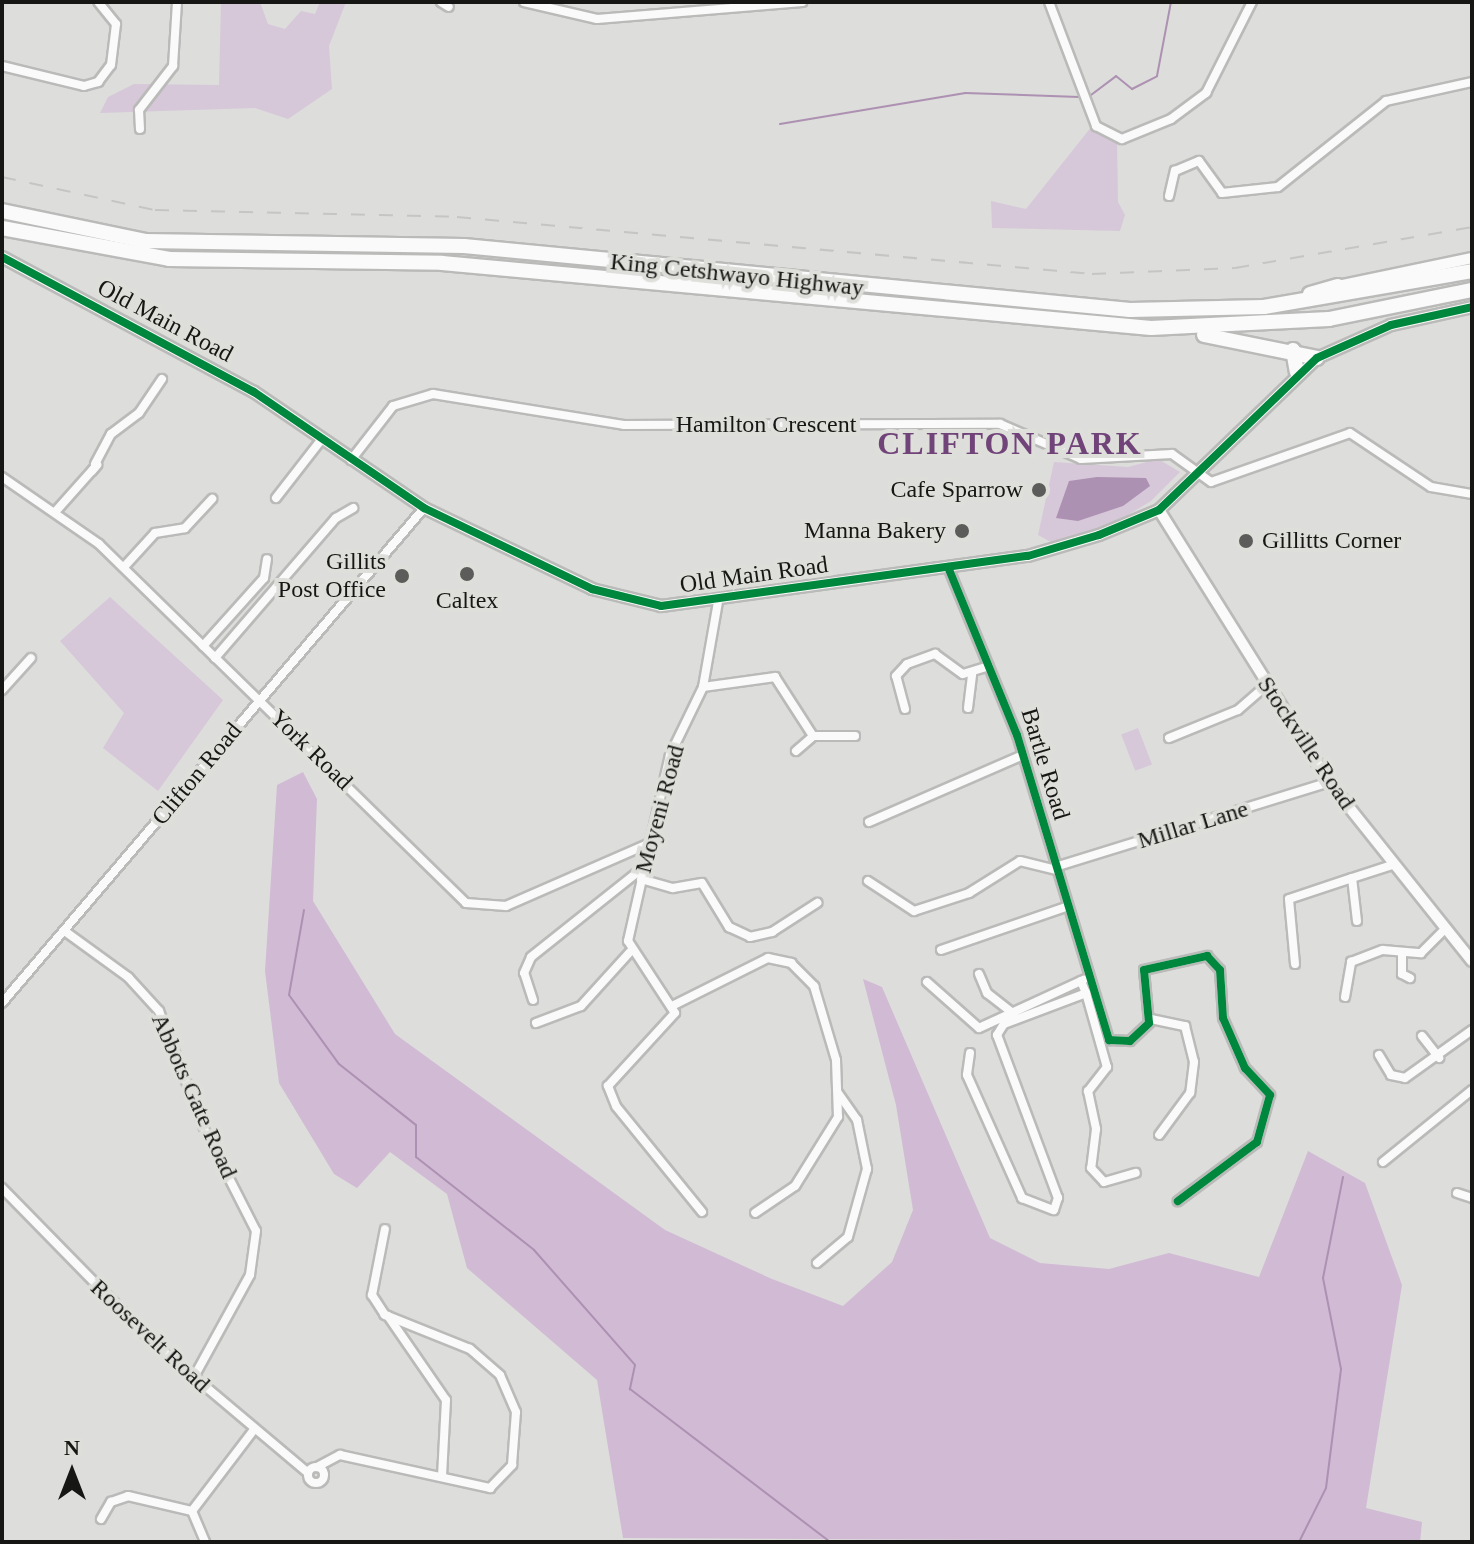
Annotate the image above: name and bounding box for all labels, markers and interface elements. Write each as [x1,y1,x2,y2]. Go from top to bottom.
street label: King Cetshwayo Highway [609,247,865,303]
street label: Old Main Road [92,273,238,369]
street label: Hamilton Crescent [676,411,856,439]
district label: CLIFTON PARK [877,424,1143,462]
place label: Cafe Sparrow [890,476,1023,504]
marker: Cafe Sparrow [1030,481,1048,499]
place label: Manna Bakery [804,517,946,545]
marker: Manna Bakery [953,522,971,540]
place label: Gillitts Corner [1262,527,1401,555]
marker: Gillitts Corner [1237,532,1255,550]
place label: Gillits Post Office [278,548,386,604]
street label: Old Main Road [678,550,830,600]
marker: Caltex [458,565,476,583]
marker: Gillits Post Office [393,567,411,585]
place label: Caltex [436,587,498,615]
street label: Stockville Road [1251,671,1361,815]
street label: York Road [264,704,358,796]
street label: Bartle Road [1014,705,1076,823]
street label: Clifton Road [146,717,248,831]
street label: Moyeni Road [629,742,691,876]
street label: Millar Lane [1134,795,1252,855]
street label: Abbots Gate Road [145,1009,243,1183]
street label: Roosevelt Road [84,1273,216,1399]
north arrow [32,1432,112,1512]
text: N [64,1435,80,1460]

